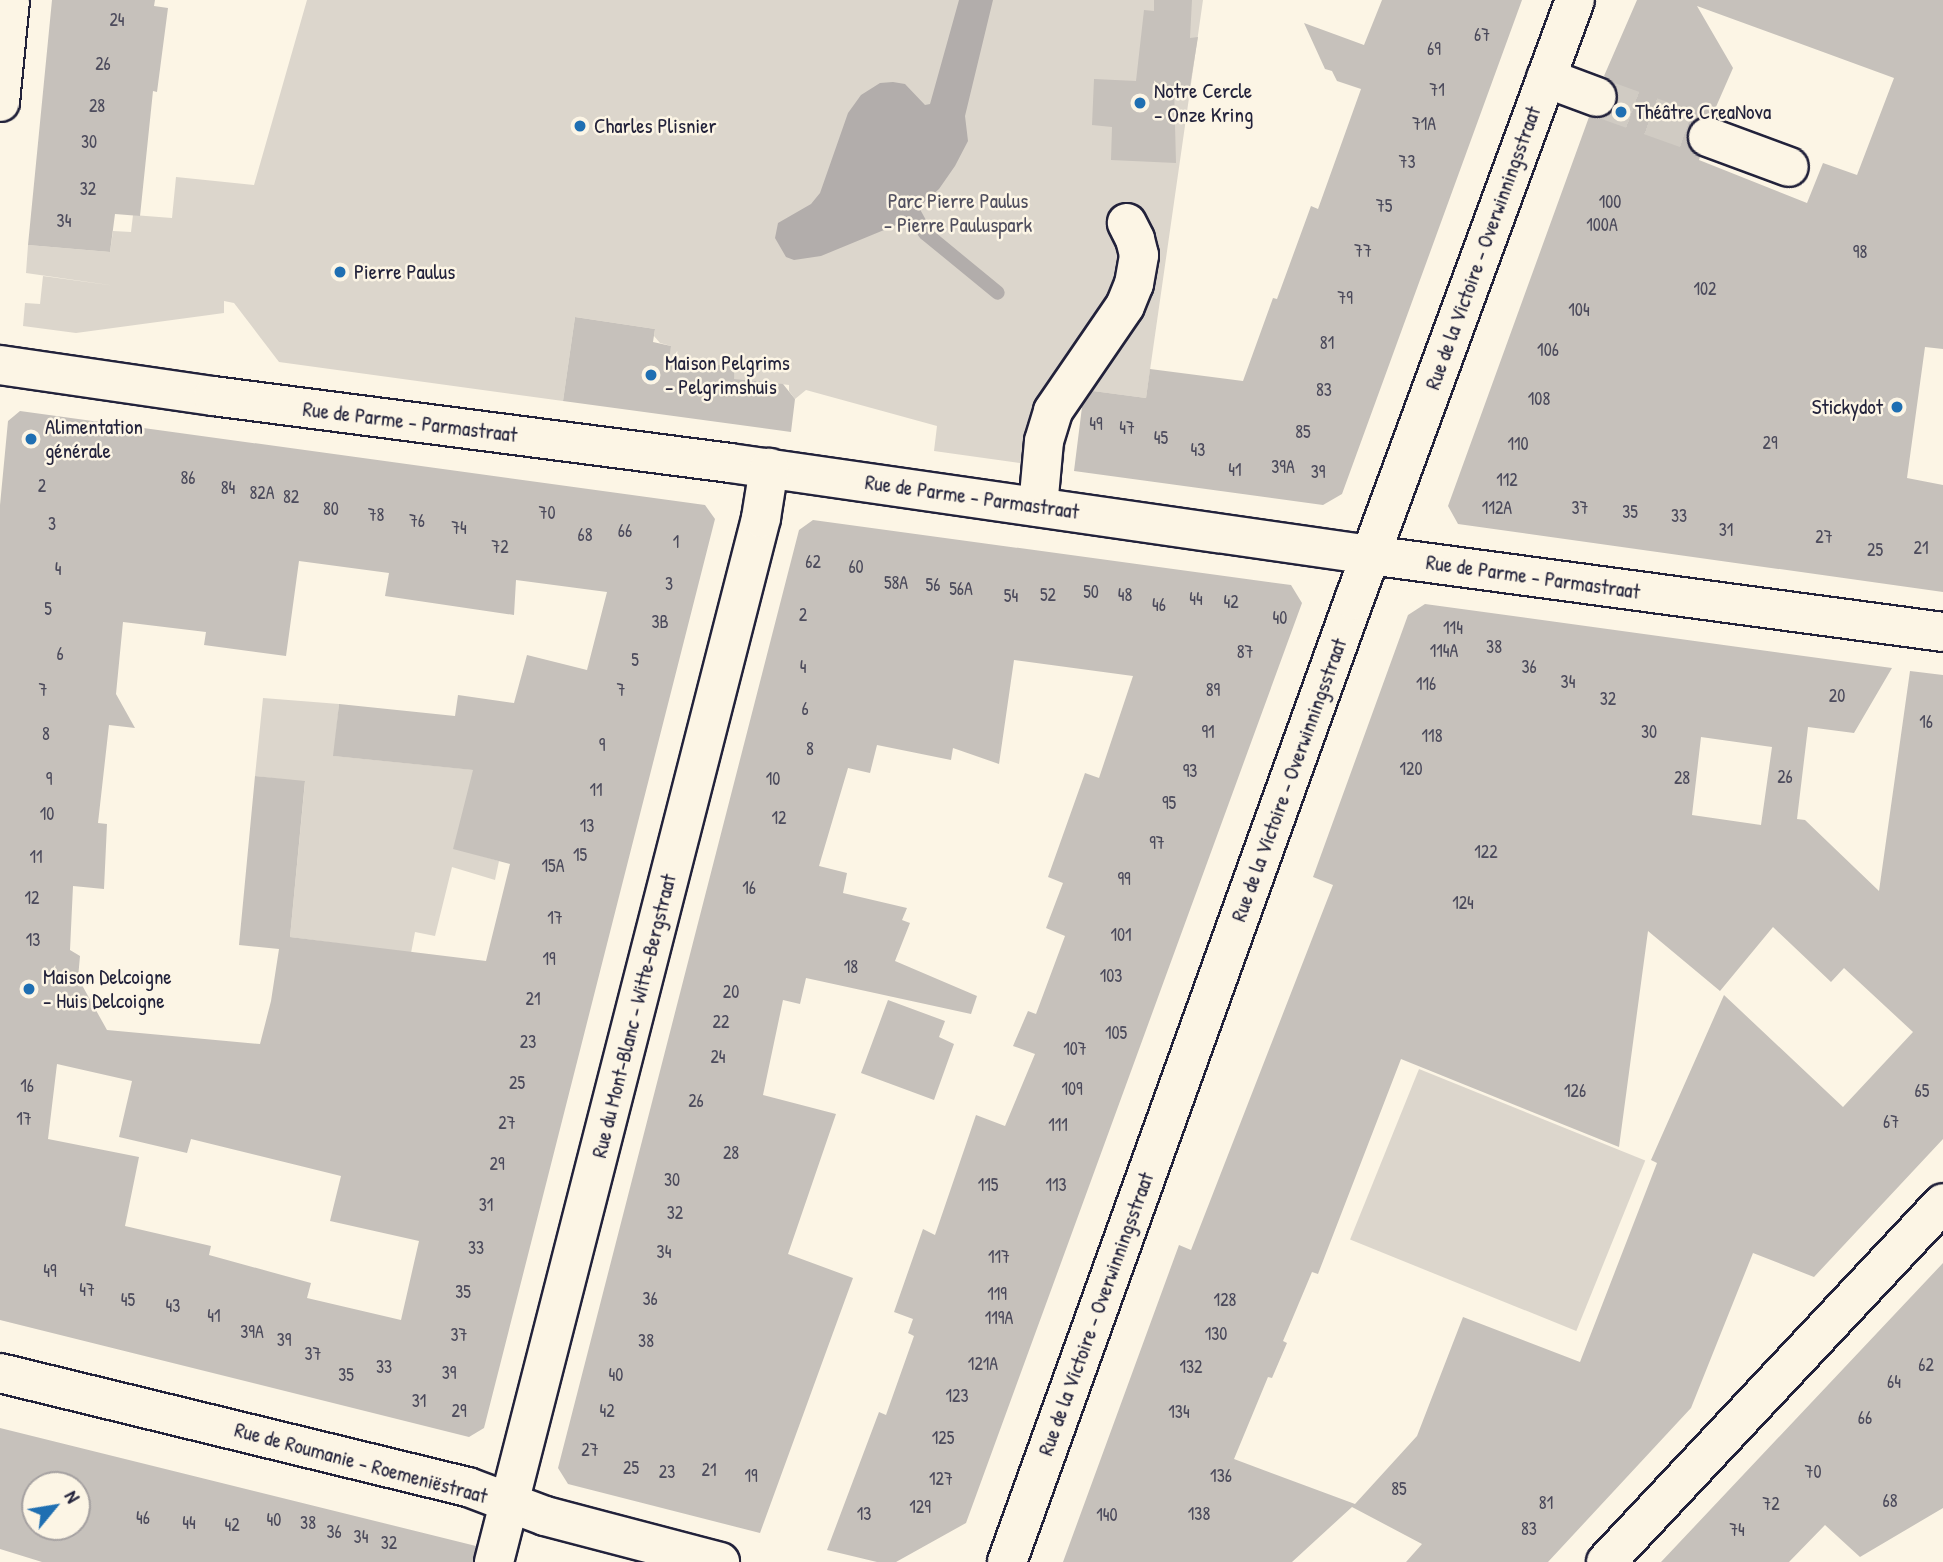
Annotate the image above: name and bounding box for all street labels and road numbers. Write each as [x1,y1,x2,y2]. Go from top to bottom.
street label: Rue de la Victoire - Overwinningsstraat [1420,103,1546,393]
street label: Rue de Parme - Parmastraat [301,396,519,448]
street label: Rue de Parme - Parmastraat [863,470,1081,524]
street label: Rue de Parme - Parmastraat [1424,550,1642,604]
street label: Rue de la Victoire - Overwinningsstraat [1226,635,1352,925]
street label: Rue du Mont-Blanc - Witte-Bergstraat [587,872,681,1160]
street label: Rue de la Victoire - Overwinningsstraat [1033,1169,1159,1459]
street label: Rue de Roumanie - Roemeniëstraat [232,1417,490,1509]

